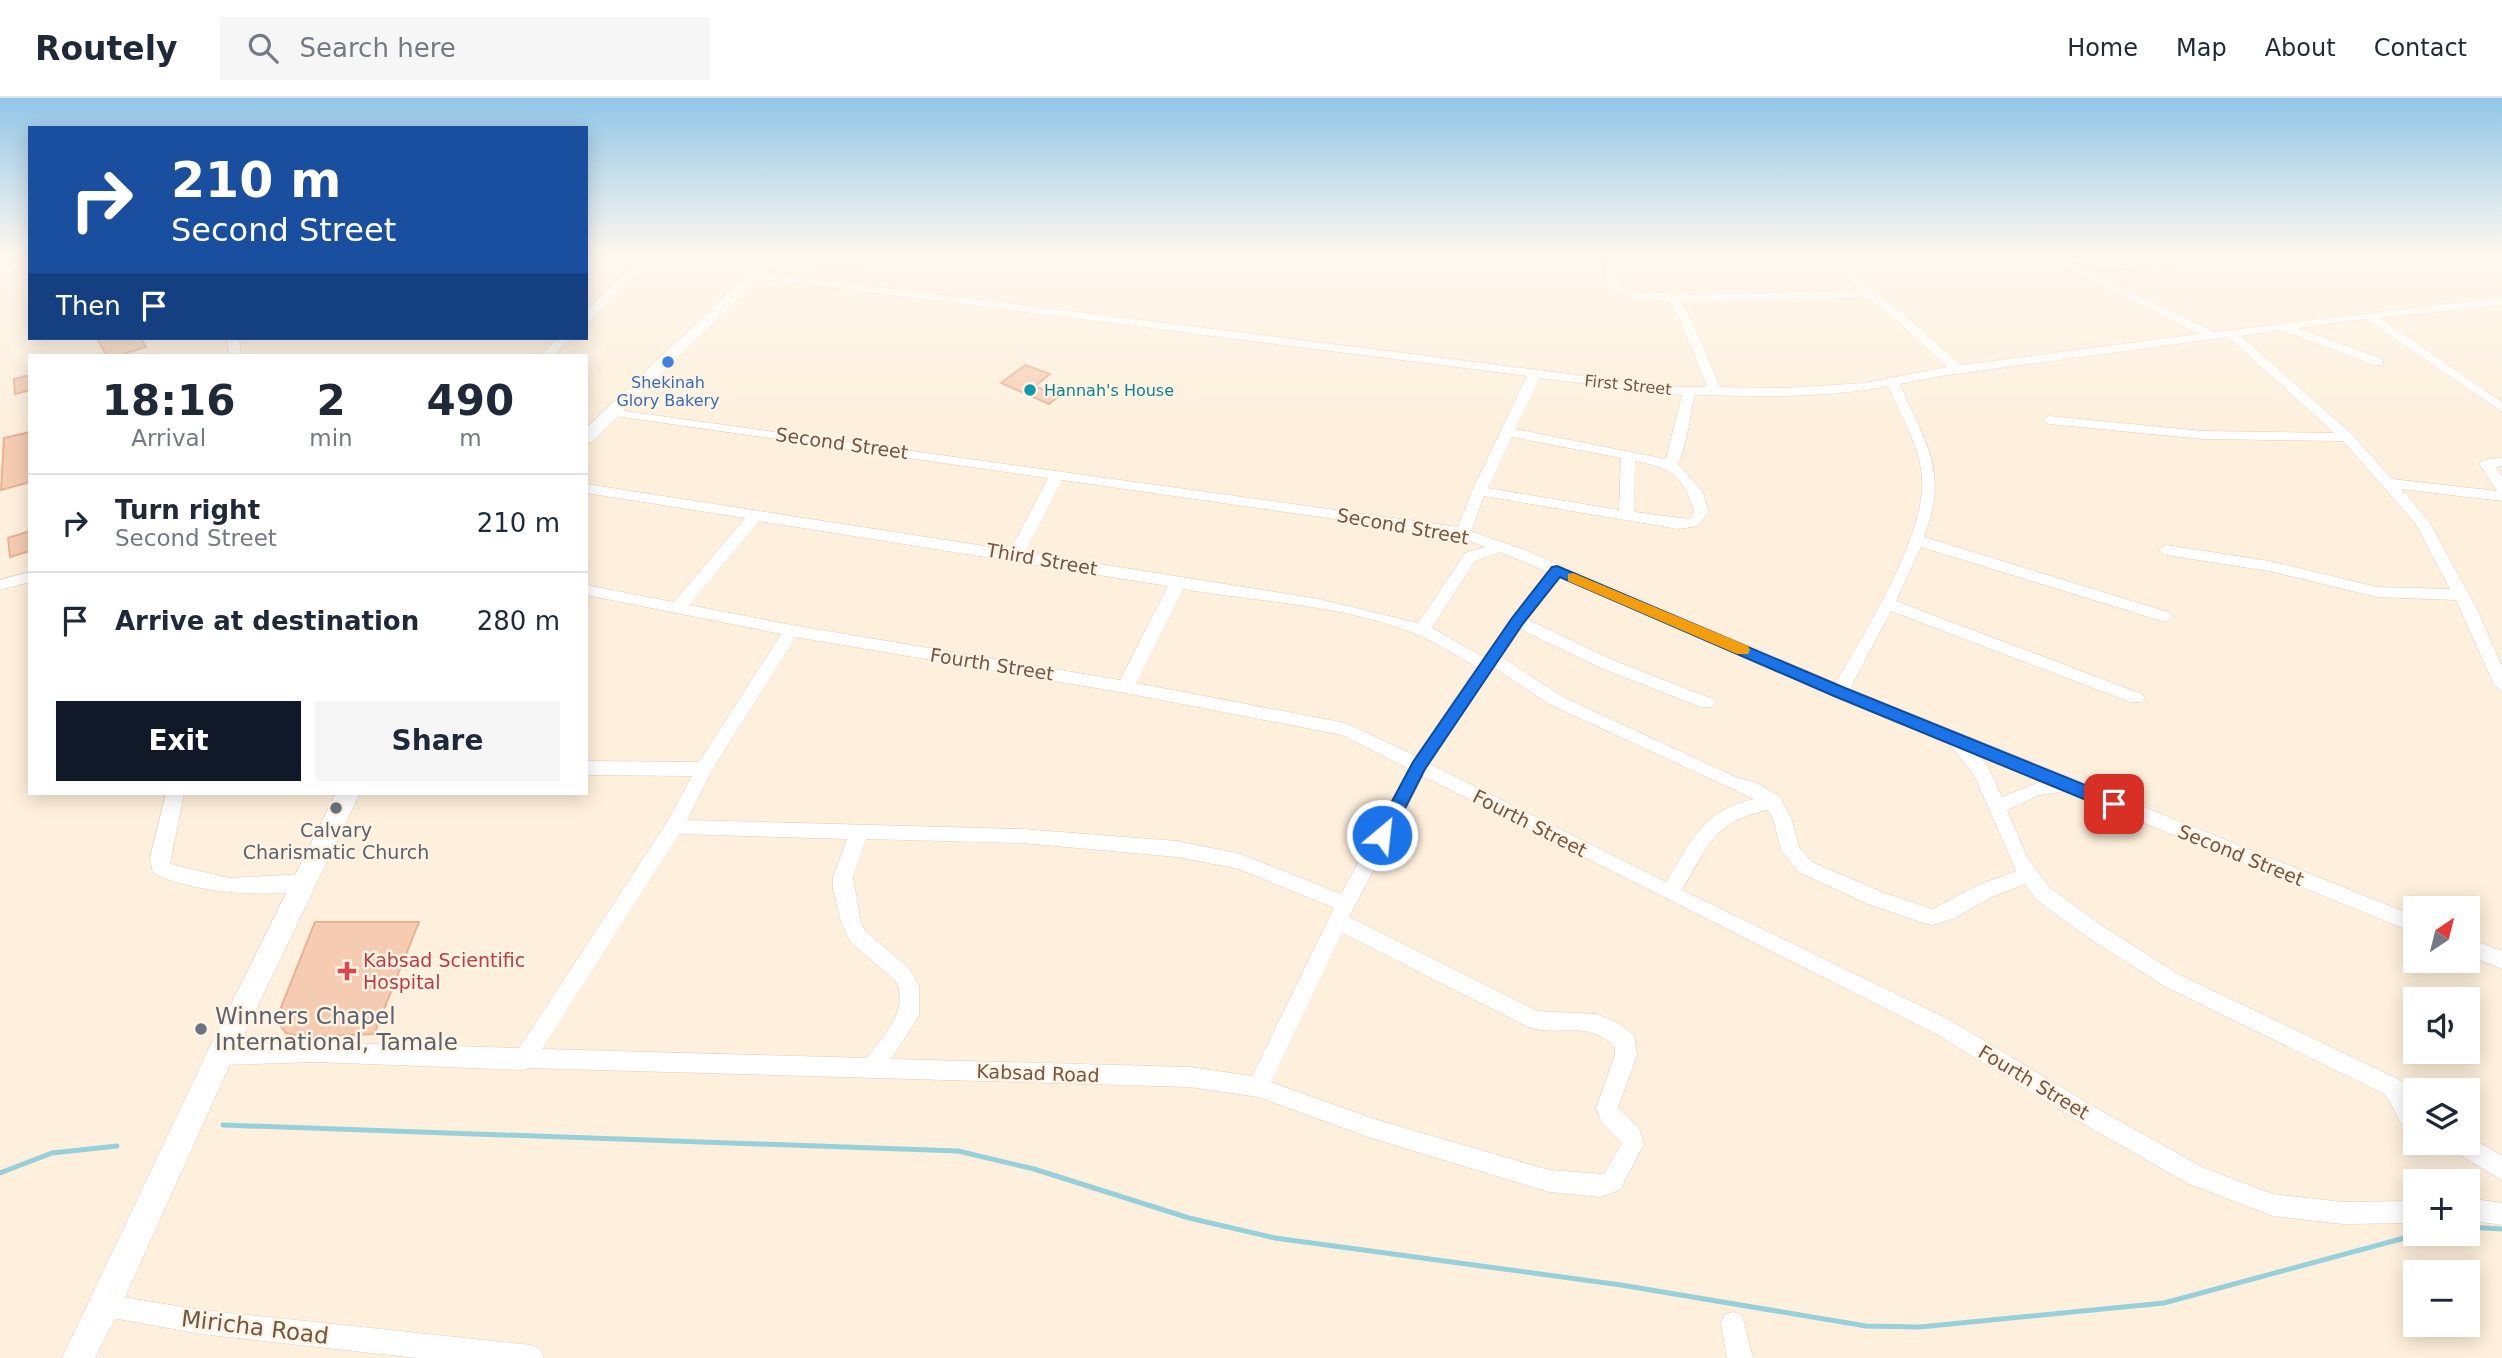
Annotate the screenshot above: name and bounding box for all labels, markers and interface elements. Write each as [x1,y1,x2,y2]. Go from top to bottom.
search box [220,17,710,80]
text: Routely [35,29,178,68]
icon: search [244,29,282,67]
text: Search here [300,33,456,63]
text: Home [2067,34,2138,62]
text: Map [2176,34,2227,62]
text: About [2265,34,2336,62]
text: Contact [2374,34,2467,62]
text: 210 m [171,152,341,209]
icon: right [56,154,147,245]
text: Second Street [171,211,396,249]
icon: arrive [135,287,173,325]
text: Then [56,291,121,321]
marker: Shekinah Glory Bakery [660,354,676,370]
street label: First Street [1584,371,1672,399]
place label: Shekinah Glory Bakery [616,373,720,410]
text: 18:16 [102,376,236,425]
text: 2 [316,376,346,425]
text: 490 [427,376,514,425]
place label: Hannah's House [1044,381,1174,400]
marker: Hannah's House [1022,382,1038,398]
street label: Second Street [774,423,910,463]
text: Arrival [131,425,206,451]
text: min [309,425,353,451]
text: m [459,425,482,451]
text: Turn right [115,495,260,525]
icon: right [56,504,94,542]
street label: Second Street [1335,504,1471,548]
text: 210 m [477,508,560,538]
text: Second Street [115,525,277,551]
street label: Third Street [984,538,1099,580]
icon: arrive [56,602,94,640]
text: Arrive at destination [115,606,419,636]
text: 280 m [477,606,560,636]
street label: Fourth Street [929,643,1055,685]
button: Exit [56,701,301,781]
button: Share [315,701,560,781]
pin [2084,774,2144,834]
street label: Fourth Street [1469,785,1591,861]
icon: arrive [2095,785,2133,823]
position arrow [1345,798,1419,872]
marker: Calvary Charismatic Church [328,800,344,816]
place label: Calvary Charismatic Church [243,819,429,863]
street label: Second Street [2175,820,2307,890]
north arrow [2403,896,2480,973]
map controls [2403,896,2480,1337]
place label: Kabsad Scientific Hospital [363,949,525,993]
marker: Kabsad Scientific Hospital [337,961,357,981]
button: sound [2403,987,2480,1064]
place label: Winners Chapel International, Tamale [215,1003,458,1055]
marker: Winners Chapel International, Tamale [193,1021,209,1037]
street label: Fourth Street [1975,1040,2093,1124]
street label: Kabsad Road [976,1060,1100,1086]
button: layers [2403,1078,2480,1155]
button: + [2403,1169,2480,1246]
button: − [2403,1260,2480,1337]
street label: Miricha Road [180,1305,330,1349]

